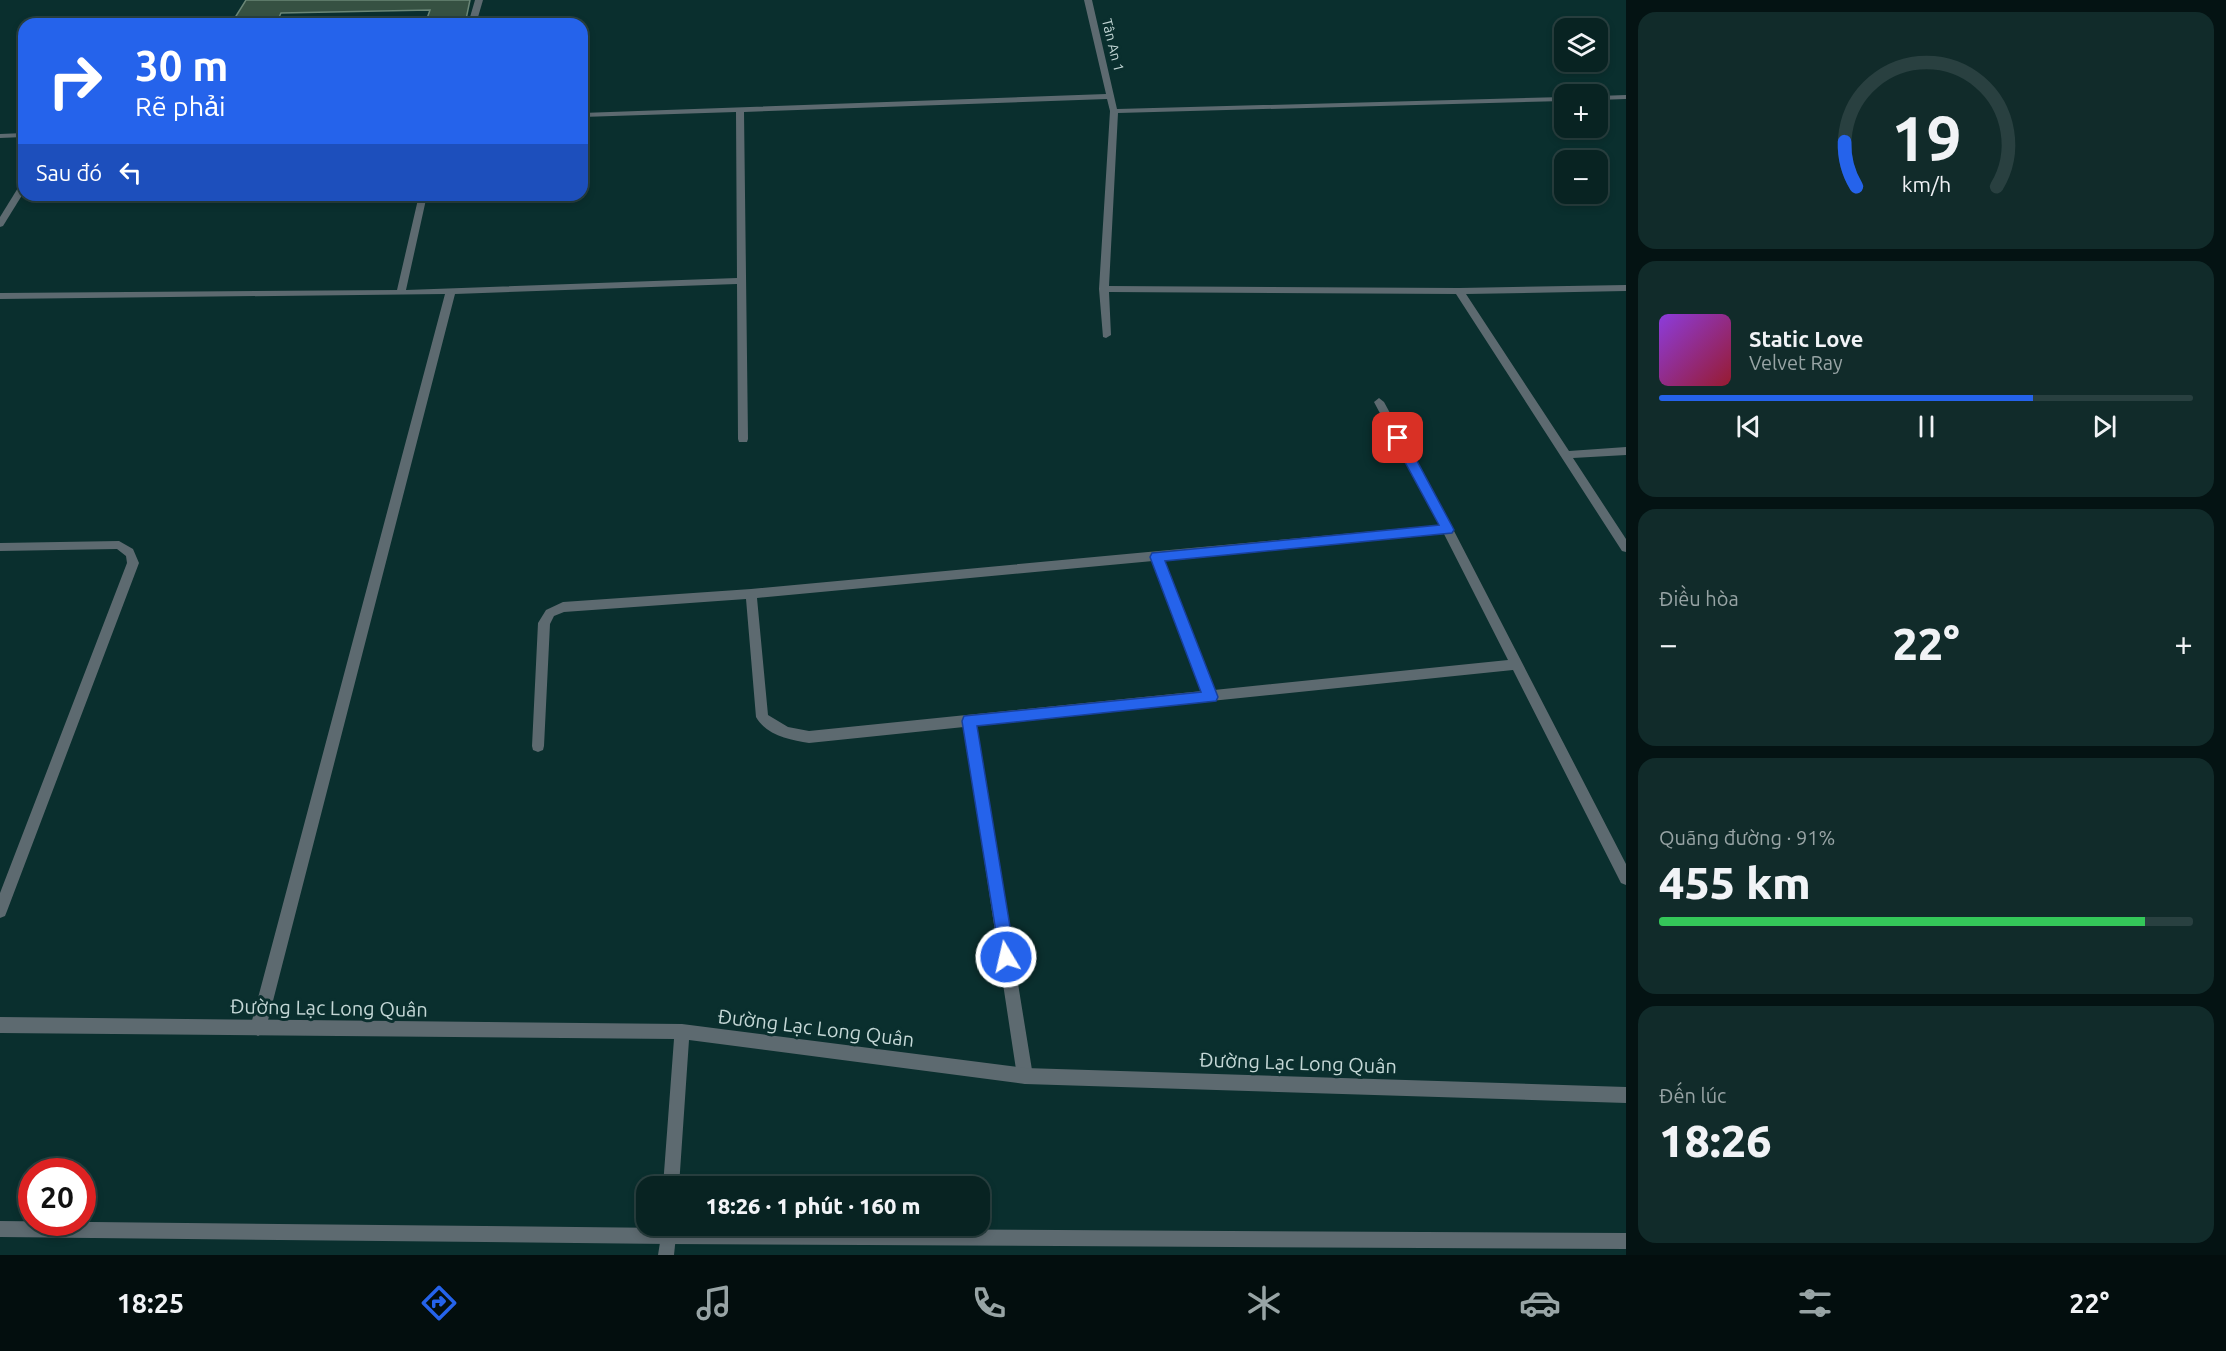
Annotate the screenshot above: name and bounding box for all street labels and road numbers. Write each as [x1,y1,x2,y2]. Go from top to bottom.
street label: Tân An 1 [1099,17,1127,73]
street label: Đường Lạc Long Quân [230,994,428,1021]
street label: Đường Lạc Long Quân [716,1004,916,1051]
street label: Đường Lạc Long Quân [1199,1048,1397,1077]

